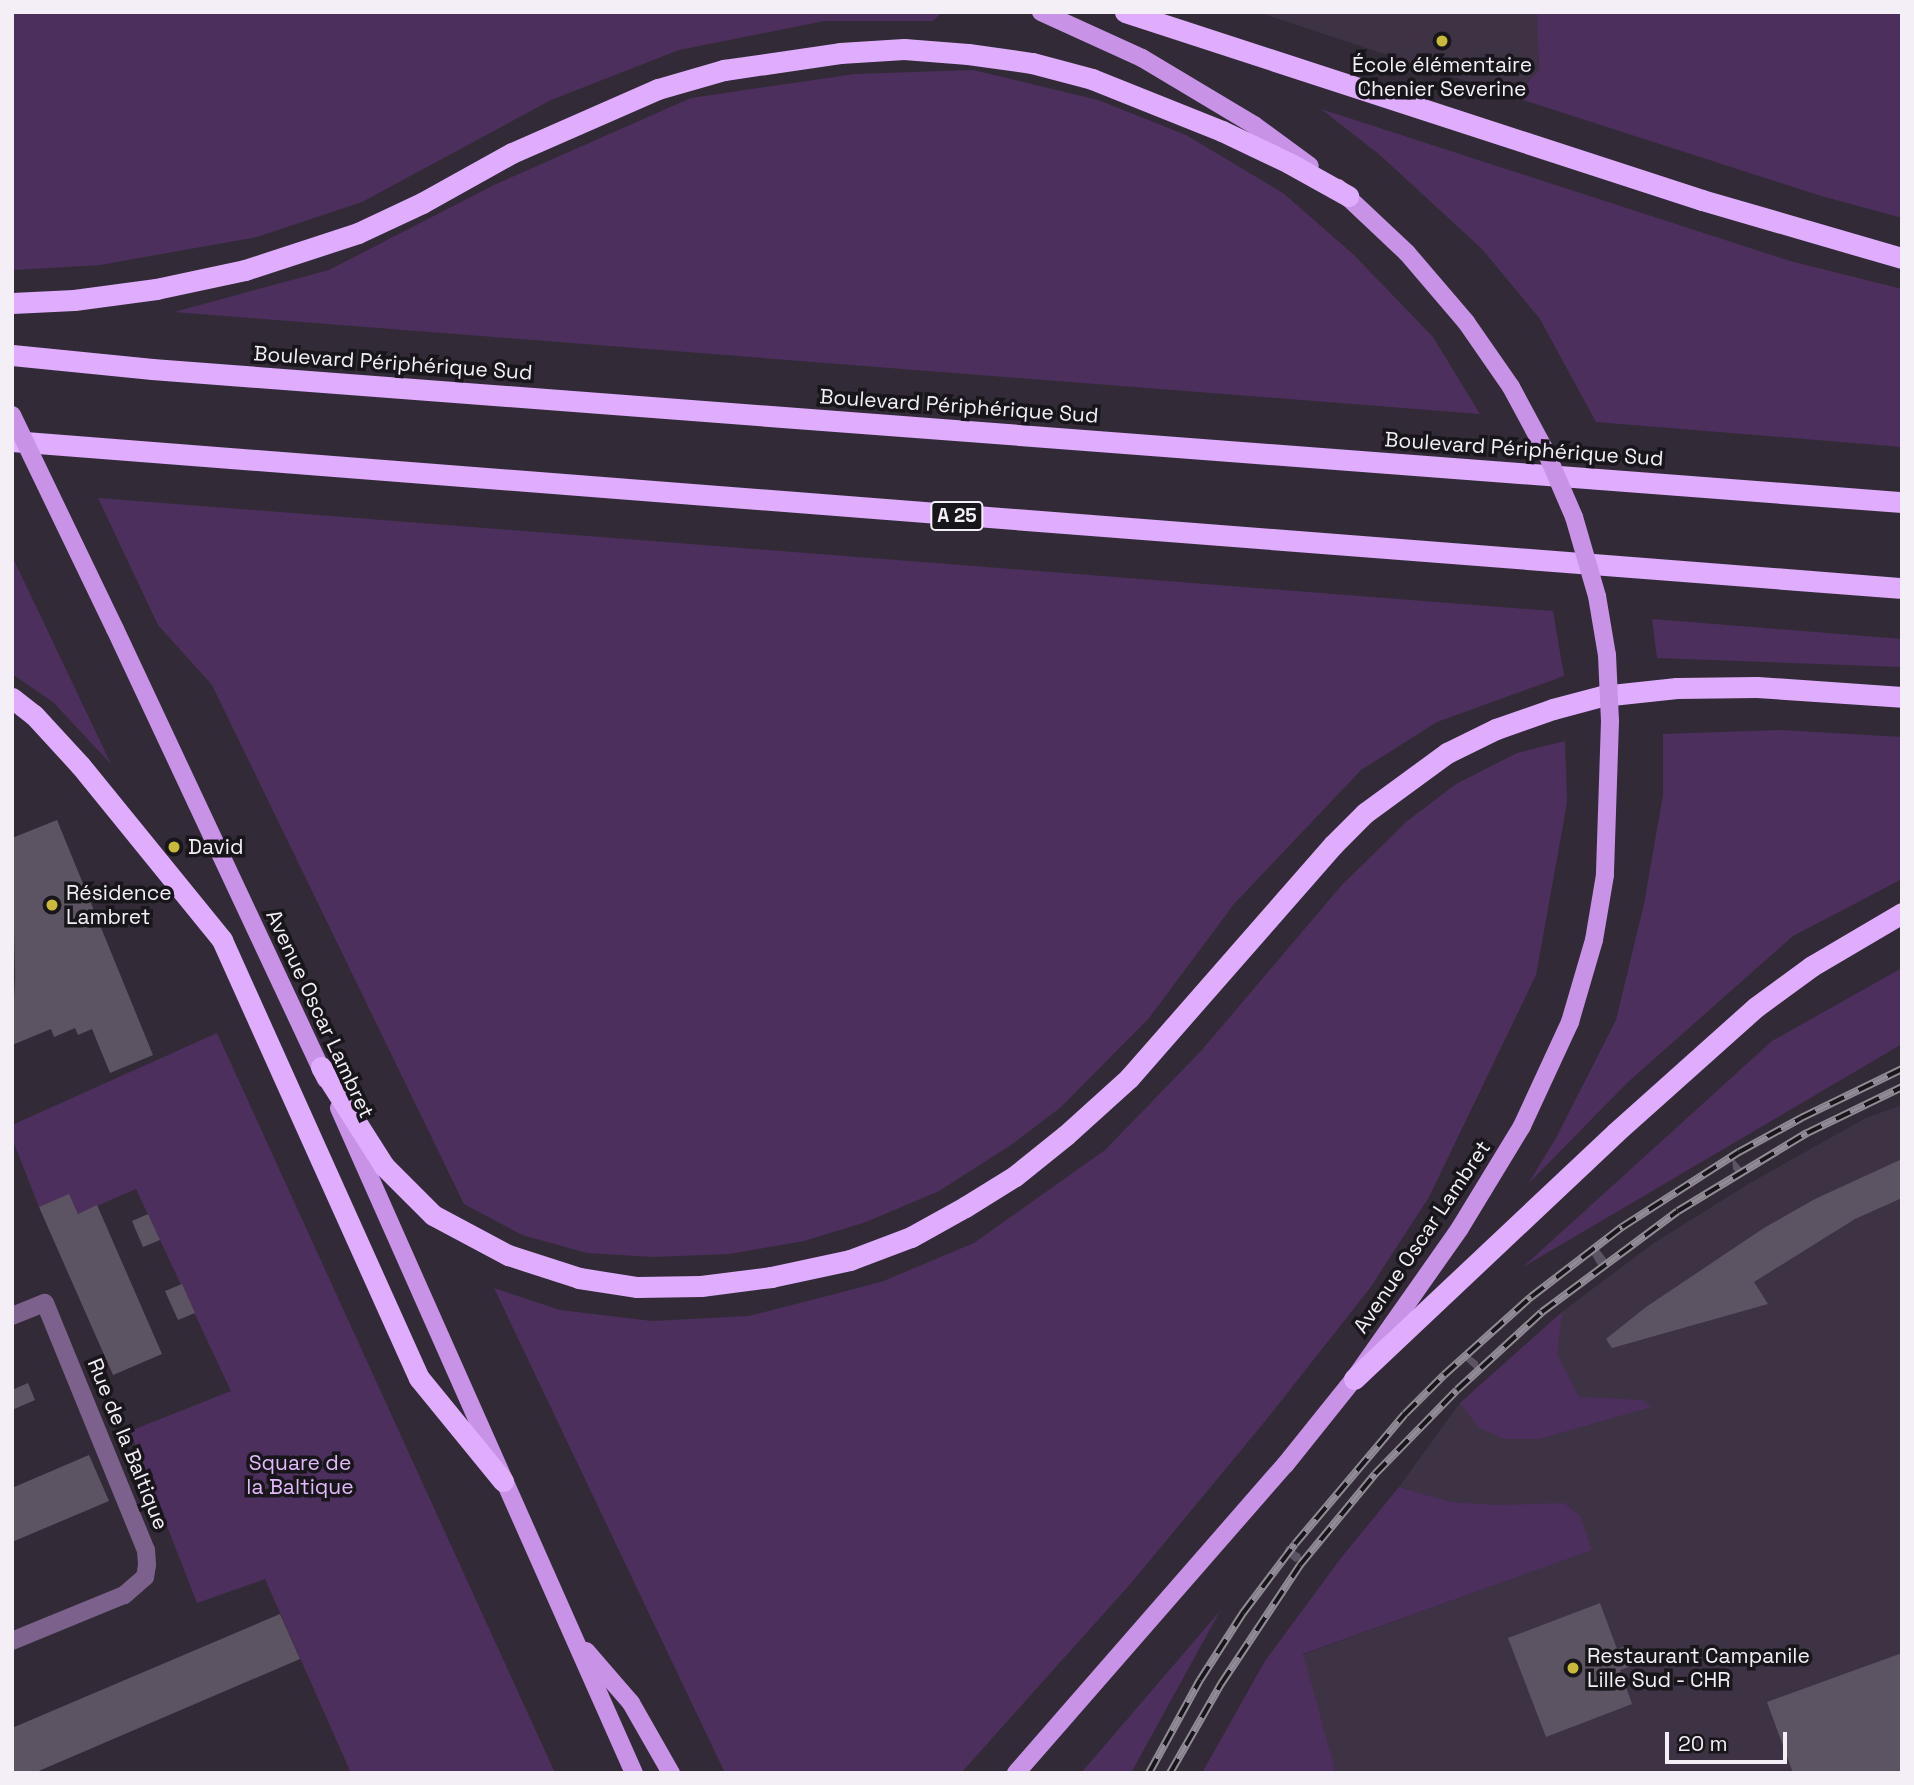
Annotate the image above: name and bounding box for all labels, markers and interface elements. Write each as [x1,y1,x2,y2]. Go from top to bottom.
marker: École élémentaire Chenier Severine [1434,33,1450,49]
place label: École élémentaire Chenier Severine [1352,52,1532,102]
street label: Boulevard Périphérique Sud [253,341,533,385]
street label: Boulevard Périphérique Sud [819,384,1099,428]
street label: Boulevard Périphérique Sud [1384,427,1664,471]
road number: A 25 [929,500,985,531]
place label: David [188,834,243,860]
marker: David [166,839,182,855]
place label: Résidence Lambret [66,880,172,930]
marker: Résidence Lambret [44,897,60,913]
street label: Avenue Oscar Lambret [261,906,379,1122]
street label: Avenue Oscar Lambret [1348,1136,1496,1338]
street label: Rue de la Baltique [82,1355,174,1533]
park label: Square de la Baltique [246,1450,354,1500]
place label: Restaurant Campanile Lille Sud - CHR [1587,1643,1810,1693]
marker: Restaurant Campanile Lille Sud - CHR [1565,1660,1581,1676]
scale bar [1669,1718,1792,1762]
text: 20 m [1678,1730,1728,1757]

